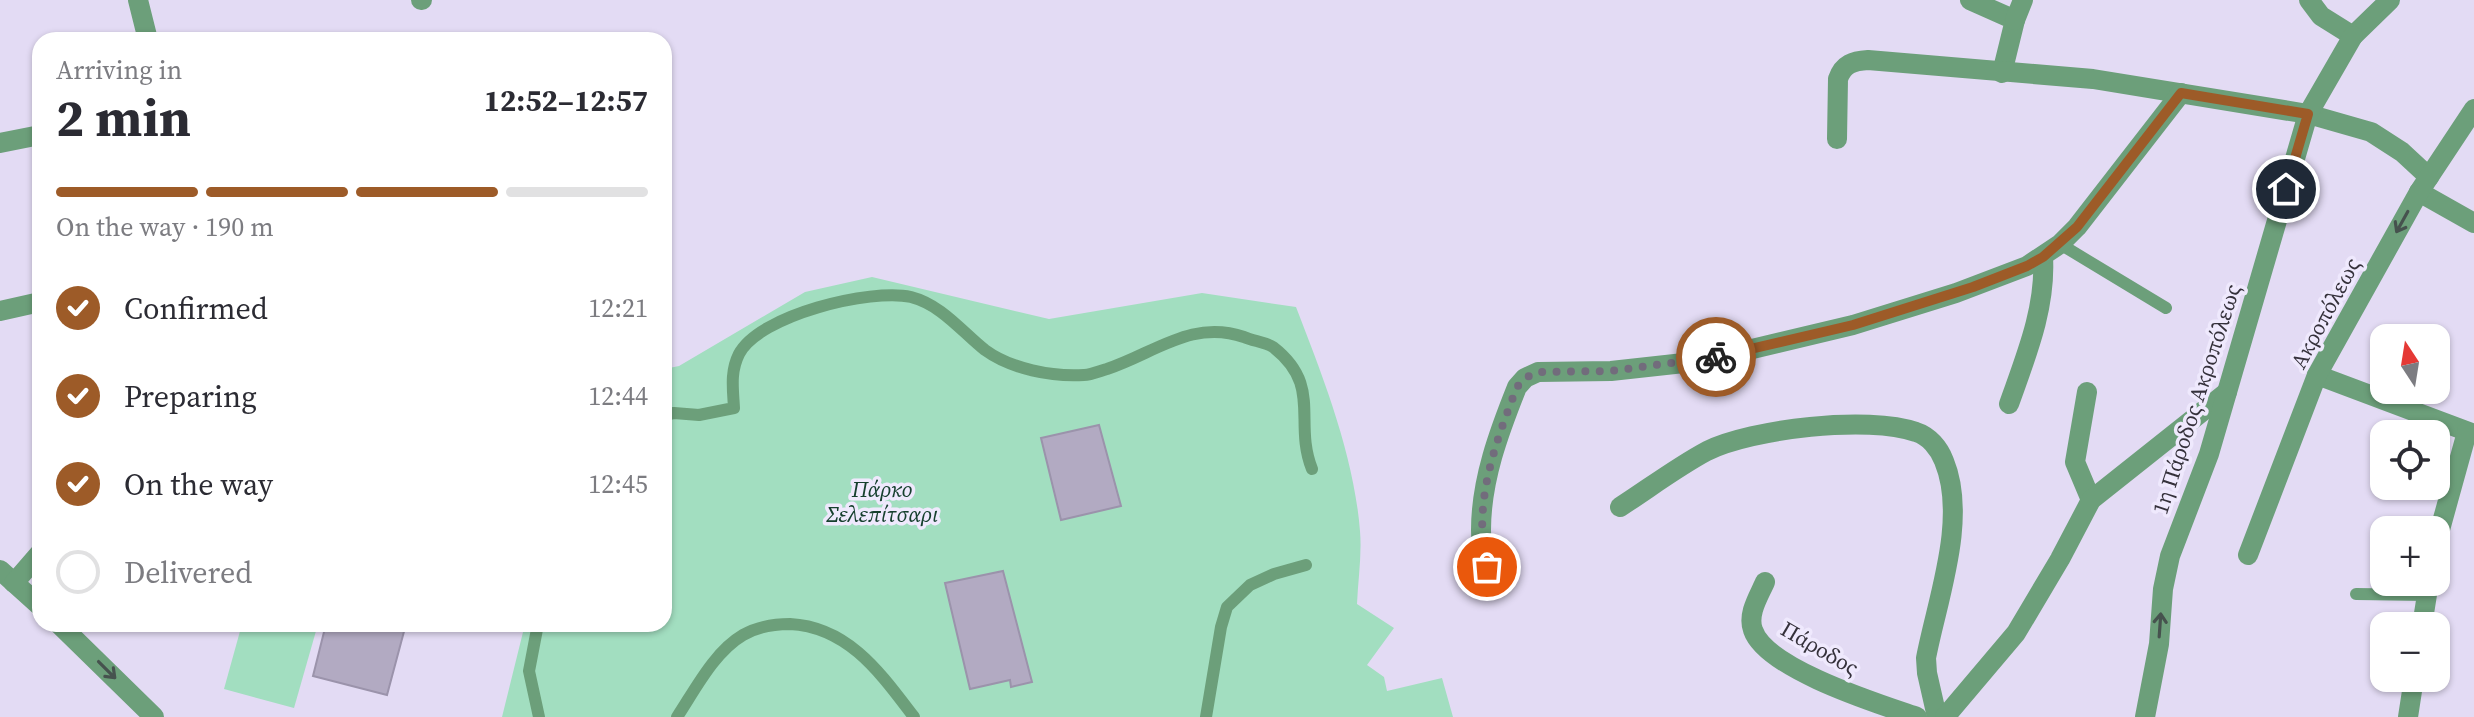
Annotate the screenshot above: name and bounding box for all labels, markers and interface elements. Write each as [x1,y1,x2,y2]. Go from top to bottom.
text: Arriving in [56,52,182,88]
text: 12:52–12:57 [484,80,648,121]
text: 2 min [56,82,191,153]
pin [2252,155,2320,223]
icon: home [2264,167,2308,211]
text: On the way · 190 m [56,209,274,245]
one-way arrow [2394,210,2410,233]
street label: Ακροπόλεως [2283,252,2367,374]
street label: 1η Πάροδος Ακροπόλεως [2145,280,2247,518]
icon: check [56,286,100,330]
text: Confirmed [124,288,268,329]
text: 12:21 [588,290,648,326]
courier [1676,317,1756,397]
north arrow [2370,324,2450,404]
map controls [2370,324,2450,692]
icon: bike [1694,335,1738,379]
icon: check [56,374,100,418]
text: Preparing [124,376,257,417]
text: 12:44 [588,378,648,414]
button: locate [2370,420,2450,500]
icon: check [56,462,100,506]
text: On the way [124,464,273,505]
text: 12:45 [588,466,648,502]
park label: Πάρκο Σελεπίτσαρι [826,474,938,529]
button: + [2370,516,2450,596]
pin [1453,533,1521,601]
icon: bag [1465,545,1509,589]
text: Delivered [124,552,252,593]
one-way arrow [2153,612,2168,639]
button: − [2370,612,2450,692]
street label: Πάροδος [1776,614,1864,682]
one-way arrow [97,660,116,679]

